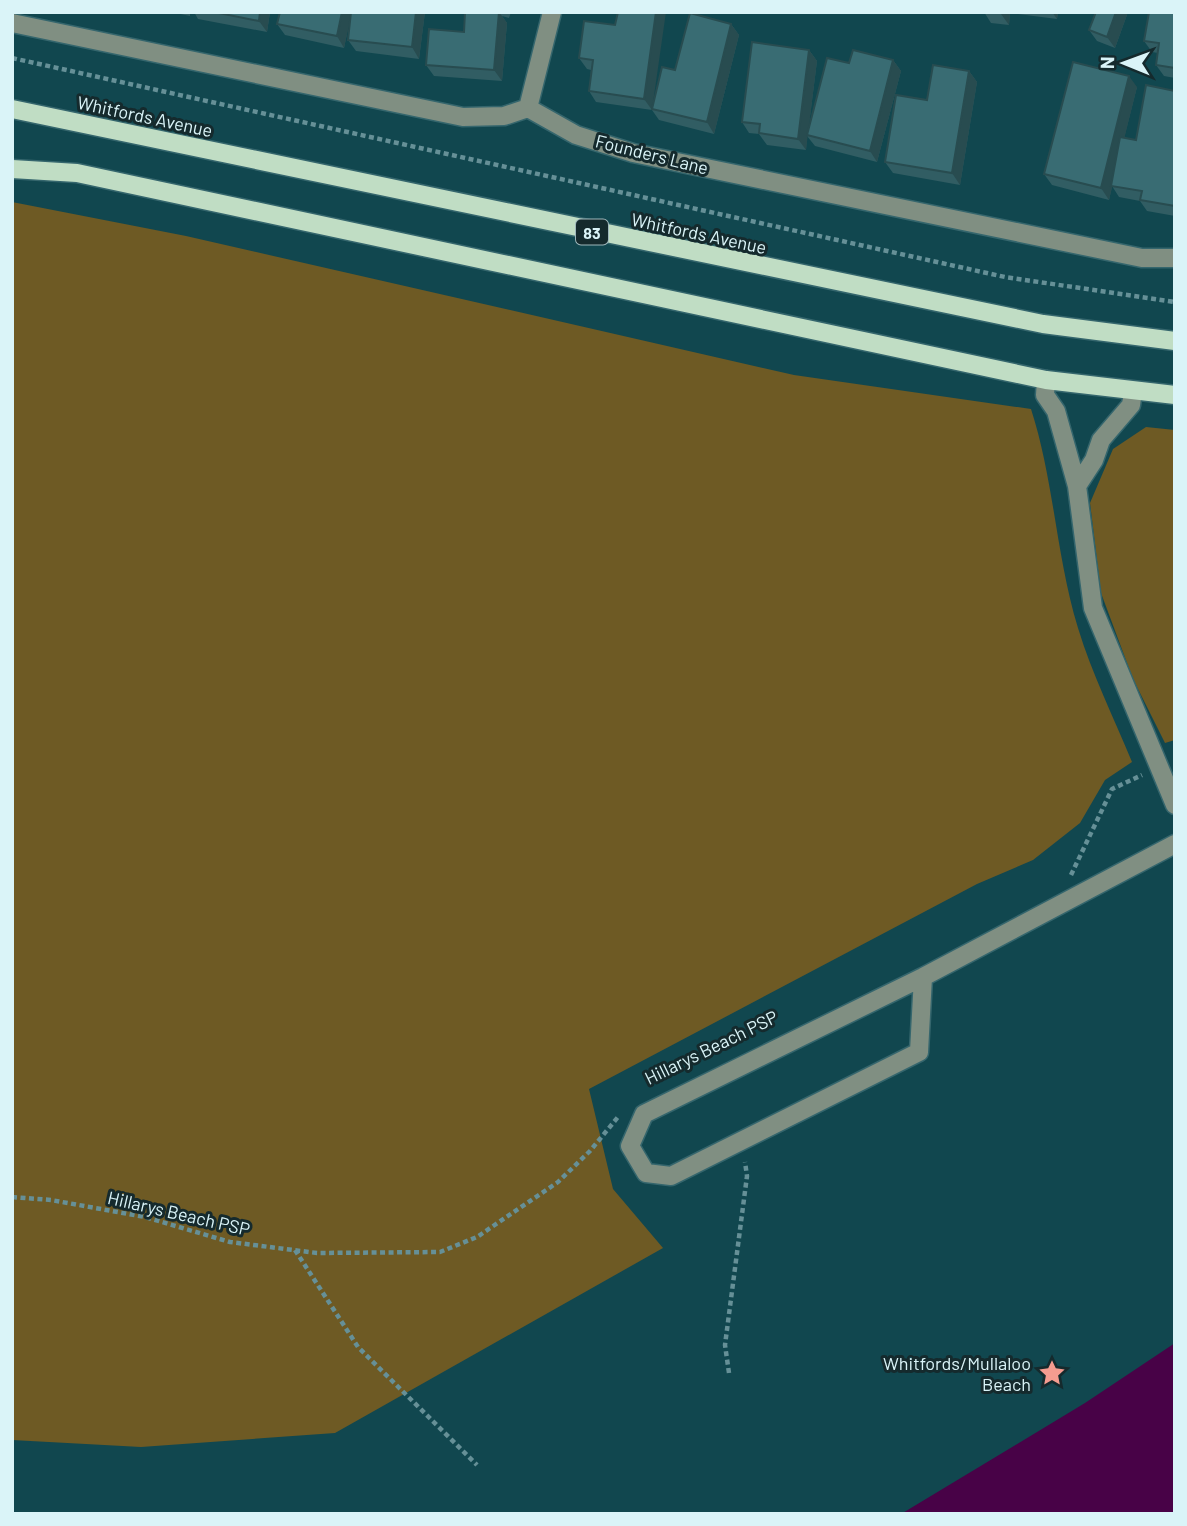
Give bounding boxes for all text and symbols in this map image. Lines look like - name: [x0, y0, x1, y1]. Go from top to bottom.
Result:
- north arrow: [1089, 28, 1159, 98]
- text: N: [1095, 56, 1118, 69]
- street label: Whitfords Avenue: [75, 91, 215, 141]
- street label: Founders Lane: [593, 129, 711, 179]
- street label: Whitfords Avenue: [629, 208, 769, 258]
- road number: 83: [576, 220, 608, 244]
- street label: Hillarys Beach PSP: [641, 1005, 781, 1089]
- street label: Hillarys Beach PSP: [106, 1186, 252, 1240]
- place label: Whitfords/Mullaloo Beach: [883, 1352, 1031, 1395]
- place icon: Whitfords/Mullaloo Beach: [1037, 1358, 1067, 1388]

